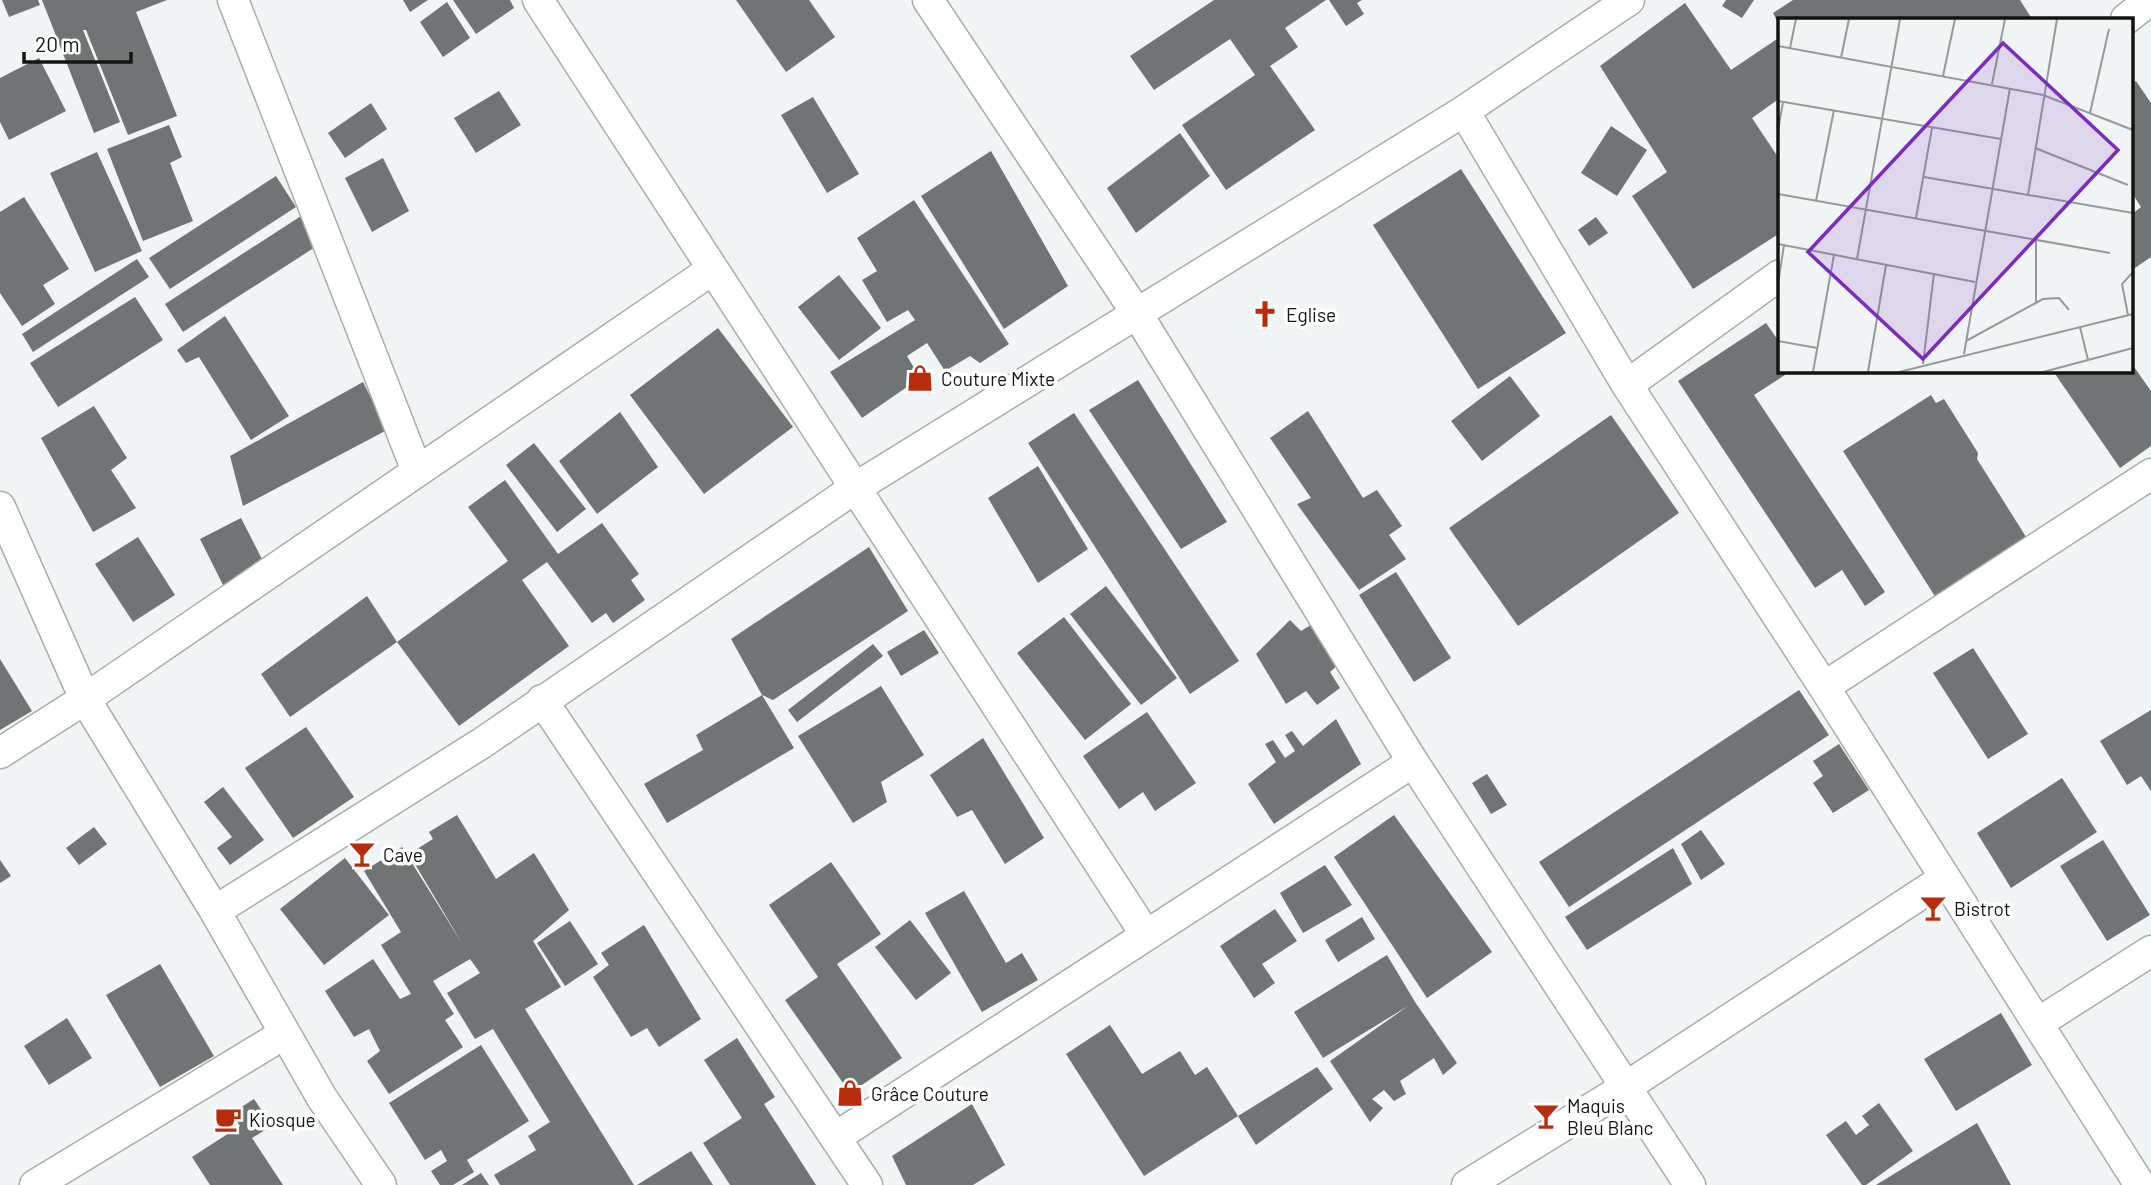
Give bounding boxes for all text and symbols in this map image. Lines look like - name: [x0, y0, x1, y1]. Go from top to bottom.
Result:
- inset map: [1778, 18, 2134, 373]
- scale bar: [24, 21, 131, 65]
- text: 20 m: [35, 31, 80, 56]
- church icon: Eglise: [1250, 299, 1280, 329]
- place label: Eglise: [1286, 303, 1336, 326]
- shop icon: Couture Mixte: [905, 363, 935, 393]
- place label: Couture Mixte: [941, 367, 1055, 390]
- bar icon: Cave: [347, 839, 377, 869]
- place label: Cave: [383, 843, 423, 866]
- bar icon: Bistrot: [1918, 893, 1948, 923]
- place label: Bistrot: [1954, 897, 2011, 920]
- shop icon: Grâce Couture: [835, 1078, 865, 1108]
- place label: Grâce Couture: [871, 1082, 989, 1105]
- place label: Maquis Bleu Blanc: [1567, 1094, 1653, 1139]
- bar icon: Maquis Bleu Blanc: [1531, 1101, 1561, 1131]
- cafe icon: Kiosque: [213, 1104, 243, 1134]
- place label: Kiosque: [249, 1108, 316, 1131]

